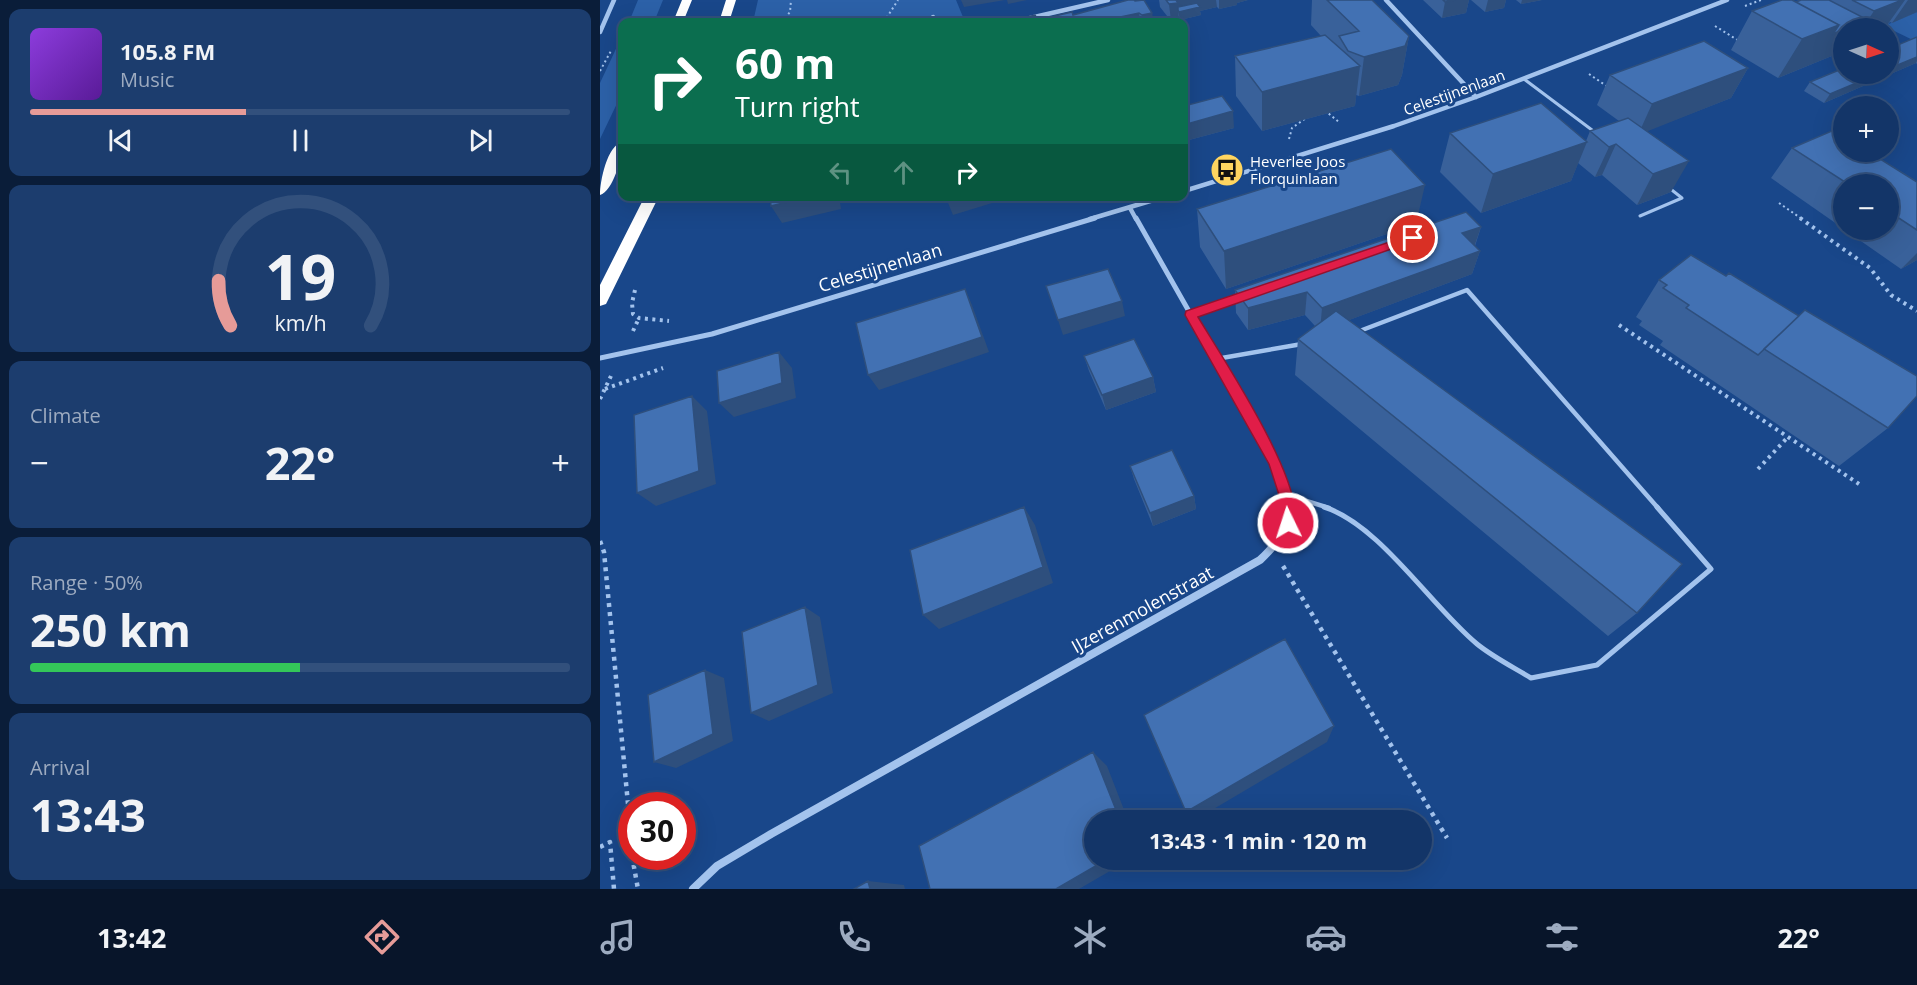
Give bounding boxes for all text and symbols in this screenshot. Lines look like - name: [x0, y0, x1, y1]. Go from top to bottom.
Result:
- north arrow: [1833, 18, 1899, 84]
- map controls: [1833, 18, 1899, 240]
- text: 60 m: [735, 34, 835, 91]
- text: 105.8 FM: [120, 36, 215, 66]
- icon: right: [636, 42, 714, 120]
- street label: Celestijnenlaan: [1400, 64, 1508, 120]
- text: Music: [120, 66, 174, 93]
- text: Turn right: [735, 88, 860, 125]
- button: +: [1833, 96, 1899, 162]
- icon: previous: [104, 124, 137, 157]
- icon: pause: [284, 124, 317, 157]
- icon: next: [464, 124, 497, 157]
- place label: Heverlee Joos Florquinlaan: [1250, 151, 1345, 188]
- bus stop icon: Heverlee Joos Florquinlaan: [1209, 152, 1245, 188]
- icon: left: [824, 156, 857, 189]
- icon: ahead: [887, 156, 920, 189]
- icon: right: [950, 156, 983, 189]
- button: −: [1833, 174, 1899, 240]
- pin: [1387, 212, 1438, 263]
- icon: arrive: [1396, 221, 1429, 254]
- text: 19: [264, 233, 336, 318]
- street label: Celestijnenlaan: [815, 237, 945, 297]
- text: km/h: [274, 308, 326, 337]
- text: Climate: [30, 402, 101, 429]
- text: 22°: [265, 432, 335, 493]
- text: −: [30, 440, 49, 485]
- text: +: [551, 440, 570, 485]
- position arrow: [1256, 491, 1320, 555]
- street label: IJzerenmolenstraat: [1067, 560, 1217, 658]
- text: Range · 50%: [30, 569, 143, 596]
- text: 250 km: [30, 599, 191, 660]
- text: Arrival: [30, 754, 90, 781]
- text: 13:43: [30, 784, 146, 845]
- speed limit sign: 30: [618, 792, 696, 870]
- text: 13:43 · 1 min · 120 m: [1149, 825, 1367, 855]
- icon: directions: [361, 916, 403, 958]
- icon: music: [597, 916, 639, 958]
- icon: phone: [833, 916, 875, 958]
- icon: climate: [1069, 916, 1111, 958]
- icon: car: [1305, 916, 1347, 958]
- icon: filters: [1541, 916, 1583, 958]
- text: 13:42: [97, 919, 167, 956]
- text: 22°: [1777, 919, 1820, 956]

